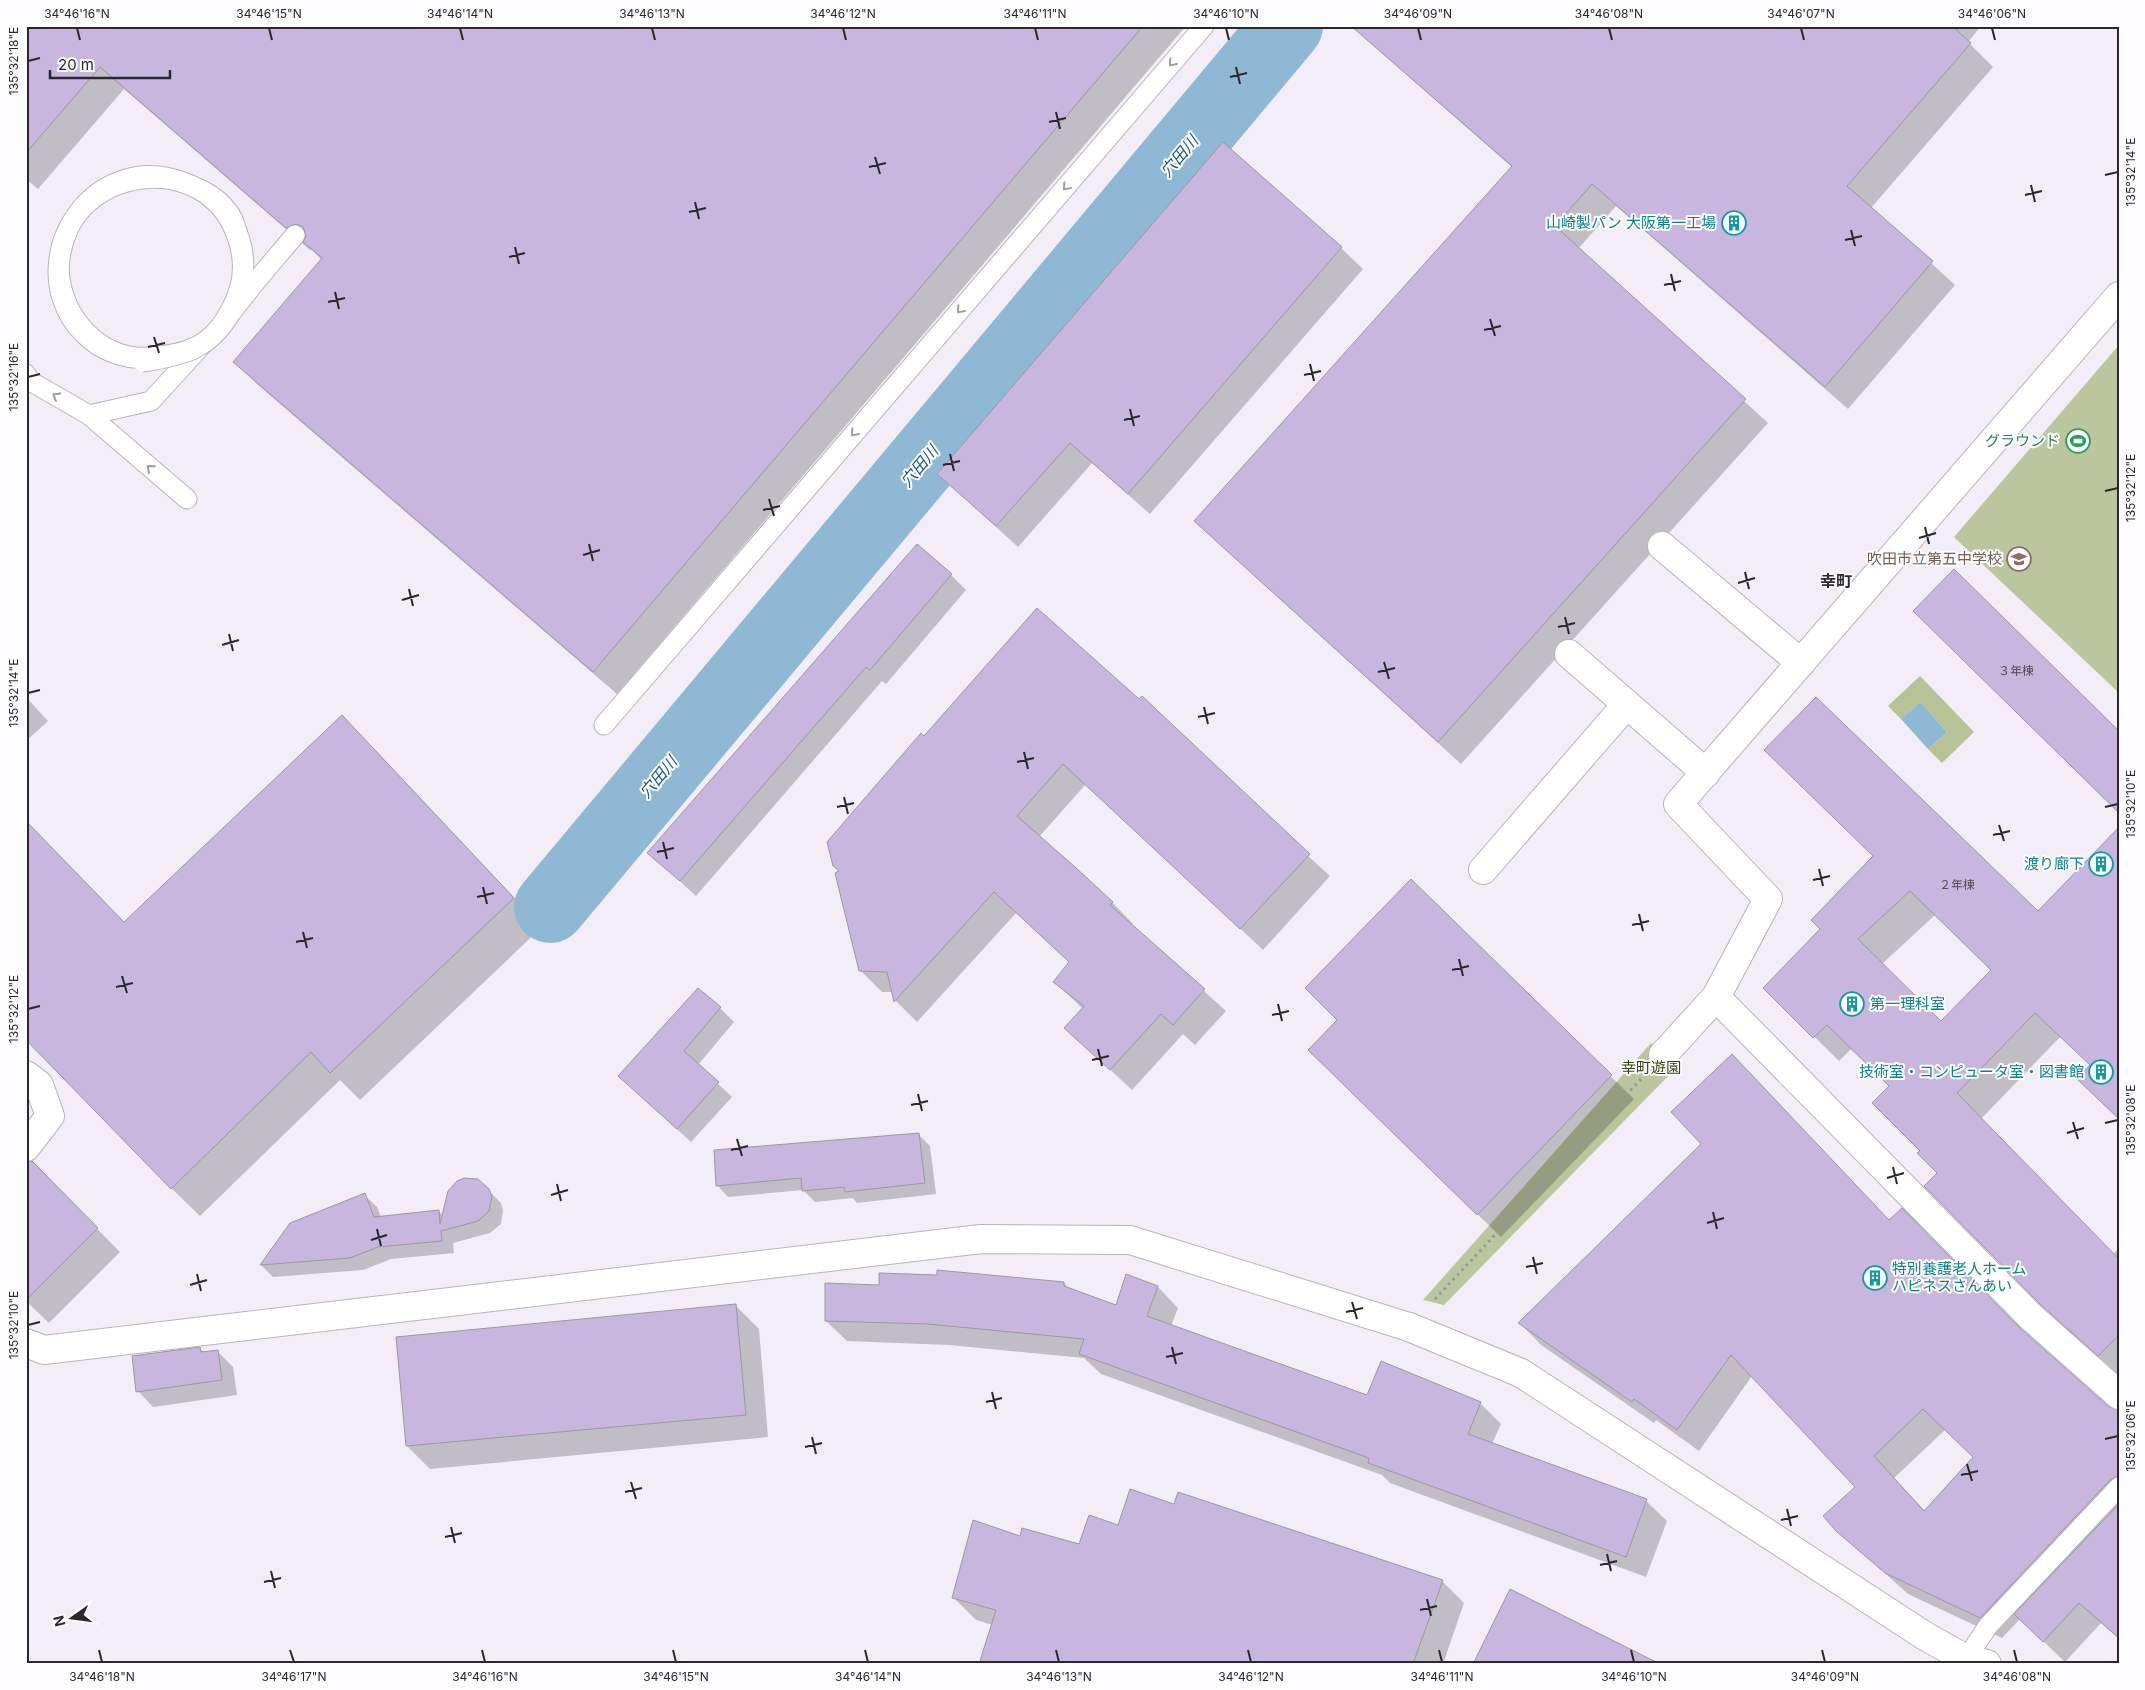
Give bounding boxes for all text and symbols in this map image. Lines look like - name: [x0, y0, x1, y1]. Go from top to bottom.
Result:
- text: 34°46'16"N: [44, 6, 110, 21]
- text: 34°46'15"N: [236, 6, 302, 21]
- text: 34°46'14"N: [427, 6, 493, 21]
- text: 34°46'13"N: [619, 6, 685, 21]
- text: 34°46'12"N: [810, 6, 876, 21]
- text: 34°46'11"N: [1003, 6, 1067, 21]
- text: 34°46'10"N: [1193, 6, 1259, 21]
- text: 34°46'09"N: [1384, 6, 1452, 21]
- text: 34°46'08"N: [1575, 6, 1643, 21]
- text: 34°46'07"N: [1767, 6, 1835, 21]
- text: 34°46'06"N: [1958, 6, 2026, 21]
- text: 135°32'18"E: [6, 27, 21, 95]
- scale bar: [50, 48, 170, 80]
- text: 20 m: [58, 55, 94, 74]
- one-way arrow: [1168, 58, 1177, 67]
- water label: 穴田川: [1156, 130, 1203, 181]
- text: 135°32'14"E: [2123, 138, 2138, 206]
- one-way arrow: [1063, 181, 1072, 190]
- building icon: 山崎製パン 大阪第一工場: [1721, 210, 1747, 236]
- place label: 山崎製パン 大阪第一工場: [1546, 213, 1716, 232]
- one-way arrow: [957, 304, 966, 313]
- text: 135°32'16"E: [6, 343, 21, 411]
- one-way arrow: [52, 393, 61, 403]
- one-way arrow: [851, 427, 860, 436]
- sports icon: グラウンド: [2065, 428, 2091, 454]
- place label: グラウンド: [1985, 431, 2060, 450]
- water label: 穴田川: [896, 440, 943, 491]
- text: 135°32'12"E: [2123, 454, 2138, 522]
- one-way arrow: [146, 464, 155, 473]
- school or university icon: 吹田市立第五中学校: [2006, 546, 2032, 572]
- place label: 吹田市立第五中学校: [1867, 549, 2002, 568]
- district label: 幸町: [1820, 571, 1852, 591]
- text: 135°32'14"E: [6, 659, 21, 727]
- house number: ３年棟: [1998, 663, 2034, 678]
- water label: 穴田川: [635, 751, 682, 802]
- text: 135°32'10"E: [2123, 770, 2138, 838]
- building icon: 渡り廊下: [2088, 851, 2114, 877]
- place label: 渡り廊下: [2024, 854, 2084, 873]
- house number: ２年棟: [1939, 877, 1975, 892]
- text: 135°32'12"E: [6, 975, 21, 1043]
- building icon: 第一理科室: [1839, 991, 1865, 1017]
- place label: 第一理科室: [1870, 994, 1945, 1013]
- park label: 幸町遊園: [1621, 1058, 1681, 1077]
- building icon: 技術室・コンピュータ室・図書館: [2088, 1059, 2114, 1085]
- place label: 技術室・コンピュータ室・図書館: [1859, 1062, 2084, 1081]
- text: 135°32'08"E: [2123, 1084, 2138, 1156]
- place label: 特別養護老人ホーム ハピネスさんあい: [1892, 1259, 2027, 1295]
- building icon: 特別養護老人ホーム ハピネスさんあい: [1862, 1265, 1888, 1291]
- text: 135°32'10"E: [6, 1291, 21, 1359]
- text: 135°32'06"E: [2123, 1400, 2138, 1472]
- north arrow: [48, 1592, 98, 1642]
- text: N: [49, 1614, 68, 1628]
- text: 34°46'18"N: [69, 1669, 135, 1684]
- text: 34°46'17"N: [262, 1669, 326, 1684]
- text: 34°46'16"N: [452, 1669, 518, 1684]
- text: 34°46'15"N: [643, 1669, 709, 1684]
- text: 34°46'14"N: [835, 1669, 901, 1684]
- text: 34°46'13"N: [1026, 1669, 1092, 1684]
- text: 34°46'12"N: [1218, 1669, 1284, 1684]
- text: 34°46'11"N: [1410, 1669, 1474, 1684]
- text: 34°46'10"N: [1601, 1669, 1667, 1684]
- text: 34°46'09"N: [1791, 1669, 1859, 1684]
- text: 34°46'08"N: [1983, 1669, 2051, 1684]

